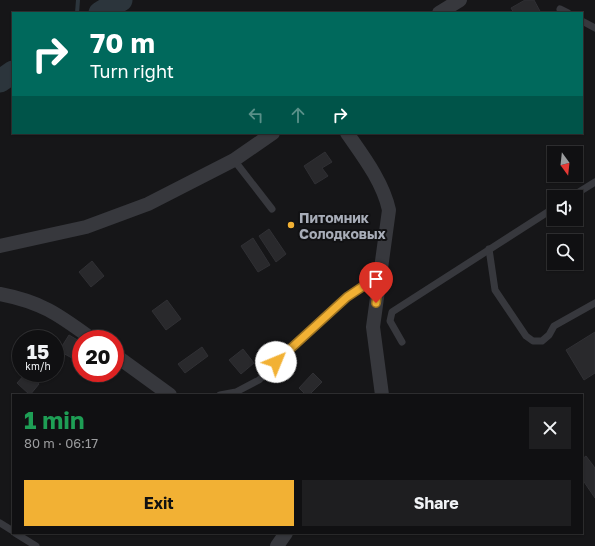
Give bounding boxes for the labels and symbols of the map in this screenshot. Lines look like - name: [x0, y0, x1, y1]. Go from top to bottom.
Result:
- north arrow: [547, 146, 583, 182]
- place label: Питомник Солодковых: [299, 209, 386, 242]
- marker: Питомник Солодковых: [286, 220, 296, 230]
- pin: [359, 262, 393, 303]
- speed limit sign: 20: [72, 330, 124, 382]
- position arrow: [255, 341, 297, 383]

